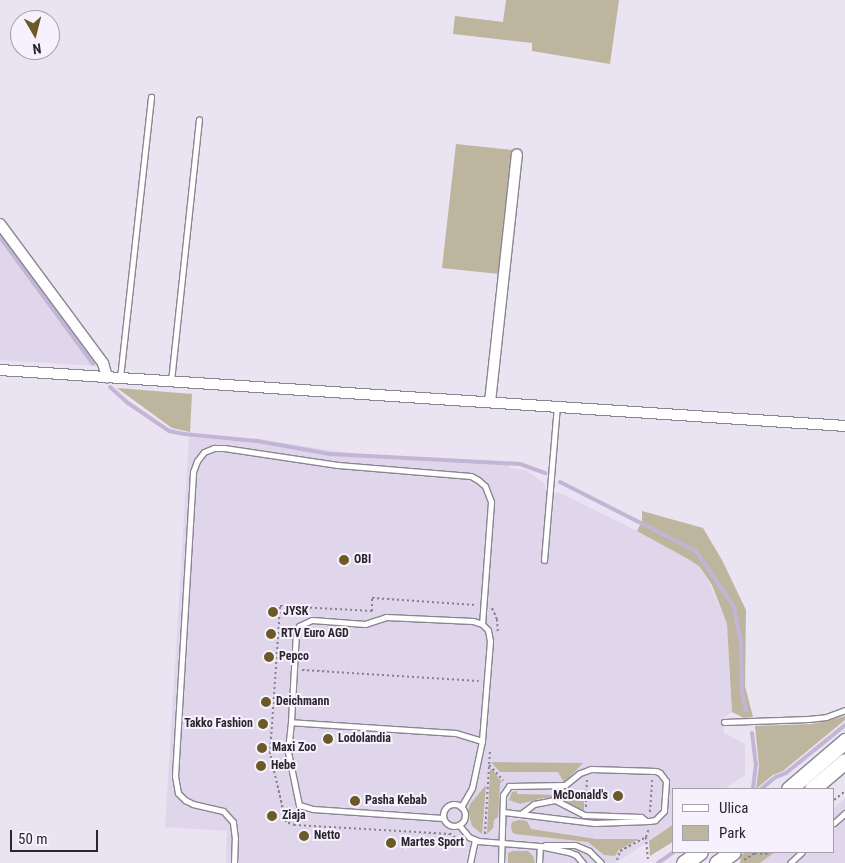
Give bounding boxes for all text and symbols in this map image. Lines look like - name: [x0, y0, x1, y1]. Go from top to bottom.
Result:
- north arrow: [10, 10, 60, 60]
- text: N: [32, 40, 42, 57]
- place label: OBI: [354, 553, 371, 567]
- marker: OBI: [338, 554, 350, 566]
- place label: JYSK: [283, 605, 308, 619]
- marker: JYSK: [267, 606, 279, 618]
- place label: RTV Euro AGD: [281, 627, 349, 641]
- marker: RTV Euro AGD: [265, 628, 277, 640]
- place label: Pepco: [279, 650, 309, 664]
- marker: Pepco: [263, 651, 275, 663]
- place label: Deichmann: [276, 695, 329, 709]
- marker: Deichmann: [260, 696, 272, 708]
- place label: Takko Fashion: [184, 717, 253, 731]
- marker: Takko Fashion: [257, 718, 269, 730]
- place label: Lodolandia: [338, 732, 391, 746]
- marker: Lodolandia: [322, 733, 334, 745]
- place label: Maxi Zoo: [272, 741, 316, 755]
- marker: Maxi Zoo: [256, 742, 268, 754]
- place label: Hebe: [271, 759, 296, 773]
- marker: Hebe: [255, 760, 267, 772]
- legend: [672, 788, 835, 853]
- place label: McDonald's: [553, 789, 608, 803]
- marker: McDonald's: [612, 790, 624, 802]
- place label: Pasha Kebab: [365, 794, 427, 808]
- marker: Pasha Kebab: [349, 795, 361, 807]
- text: Ulica: [719, 799, 748, 817]
- place label: Ziaja: [282, 809, 306, 823]
- marker: Ziaja: [266, 810, 278, 822]
- scale bar: [12, 820, 100, 852]
- text: Park: [719, 824, 746, 842]
- place label: Netto: [314, 829, 340, 843]
- text: 50 m: [18, 830, 48, 848]
- marker: Netto: [298, 830, 310, 842]
- place label: Martes Sport: [401, 836, 464, 850]
- marker: Martes Sport: [385, 837, 397, 849]

